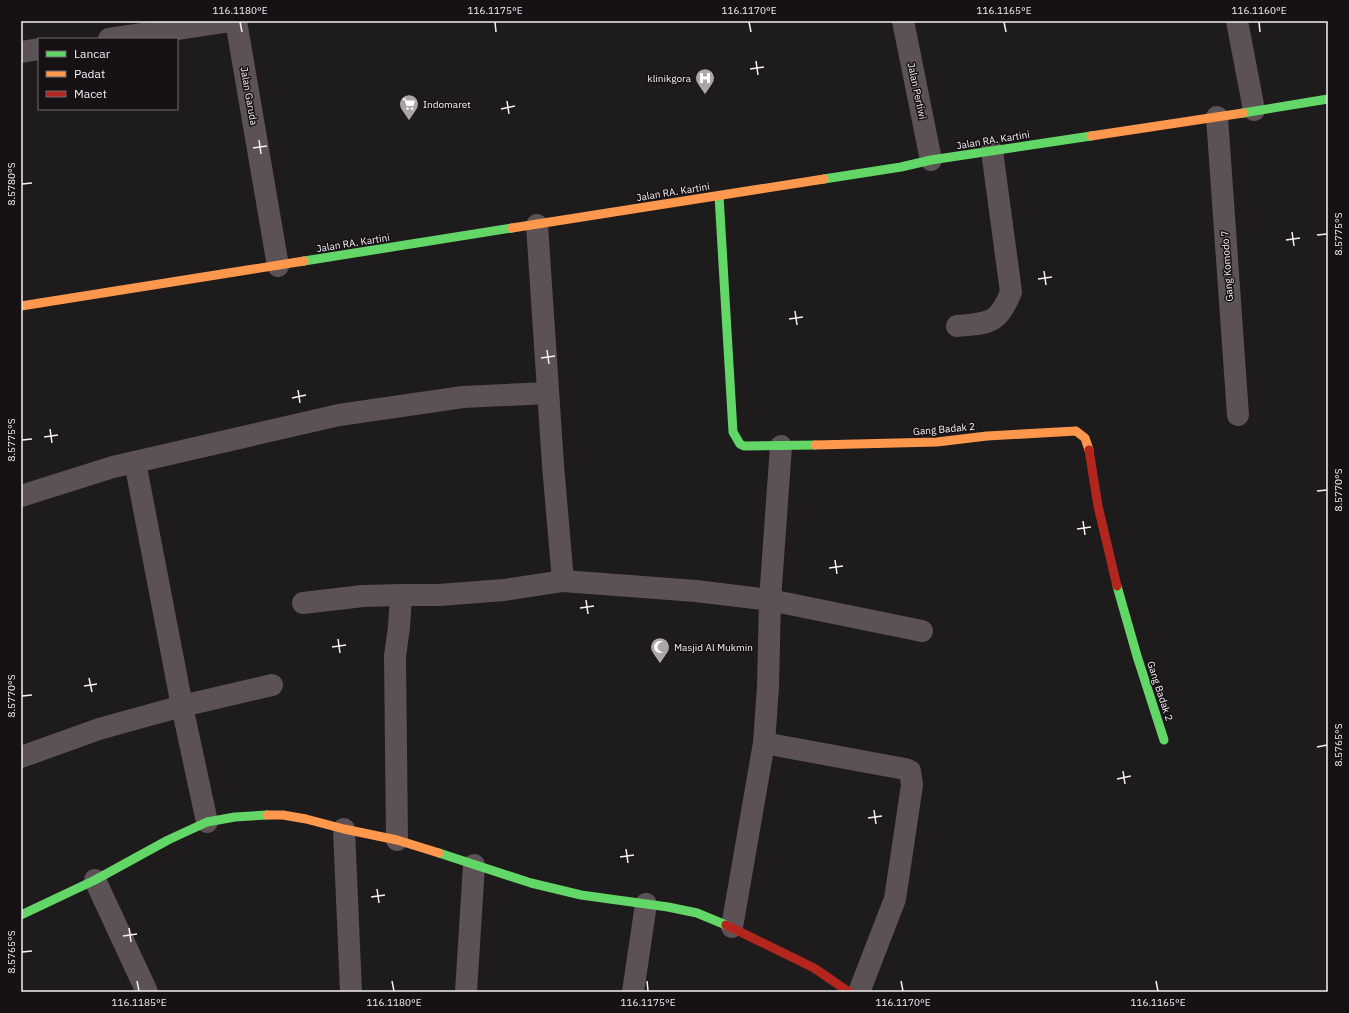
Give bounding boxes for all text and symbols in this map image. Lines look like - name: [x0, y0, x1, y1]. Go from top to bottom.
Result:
- text: 116.1180°E: [212, 4, 268, 17]
- text: 116.1175°E: [467, 4, 523, 17]
- text: 116.1170°E: [721, 4, 777, 17]
- text: 116.1165°E: [976, 4, 1032, 17]
- text: 116.1160°E: [1231, 4, 1287, 17]
- legend: [38, 38, 178, 110]
- text: Lancar: [74, 46, 111, 61]
- street label: Jalan Pertiwi: [905, 61, 929, 121]
- text: Padat: [74, 66, 105, 81]
- street label: Jalan Garuda: [237, 66, 261, 127]
- hospital icon: klinikgora: [694, 67, 716, 95]
- place label: klinikgora: [647, 72, 692, 85]
- text: Macet: [74, 86, 107, 101]
- supermarket icon: Indomaret: [398, 93, 420, 121]
- place label: Indomaret: [423, 98, 471, 111]
- street label: Jalan RA. Kartini: [955, 128, 1031, 152]
- text: 8.5780°S: [5, 162, 18, 206]
- street label: Jalan RA. Kartini: [635, 180, 711, 204]
- text: 8.5775°S: [1332, 212, 1345, 256]
- street label: Gang Komodo 7: [1218, 230, 1236, 302]
- street label: Jalan RA. Kartini: [315, 231, 391, 255]
- text: 8.5775°S: [5, 418, 18, 462]
- street label: Gang Badak 2: [912, 420, 976, 438]
- text: 8.5770°S: [1332, 468, 1345, 512]
- mosque icon: Masjid Al Mukmin: [649, 636, 671, 664]
- place label: Masjid Al Mukmin: [674, 641, 753, 654]
- street label: Gang Badak 2: [1144, 659, 1176, 723]
- text: 8.5770°S: [5, 674, 18, 718]
- text: 8.5765°S: [1332, 723, 1345, 767]
- text: 8.5765°S: [5, 930, 18, 974]
- text: 116.1185°E: [111, 996, 167, 1009]
- text: 116.1180°E: [366, 996, 422, 1009]
- text: 116.1175°E: [620, 996, 676, 1009]
- text: 116.1170°E: [875, 996, 931, 1009]
- text: 116.1165°E: [1130, 996, 1186, 1009]

